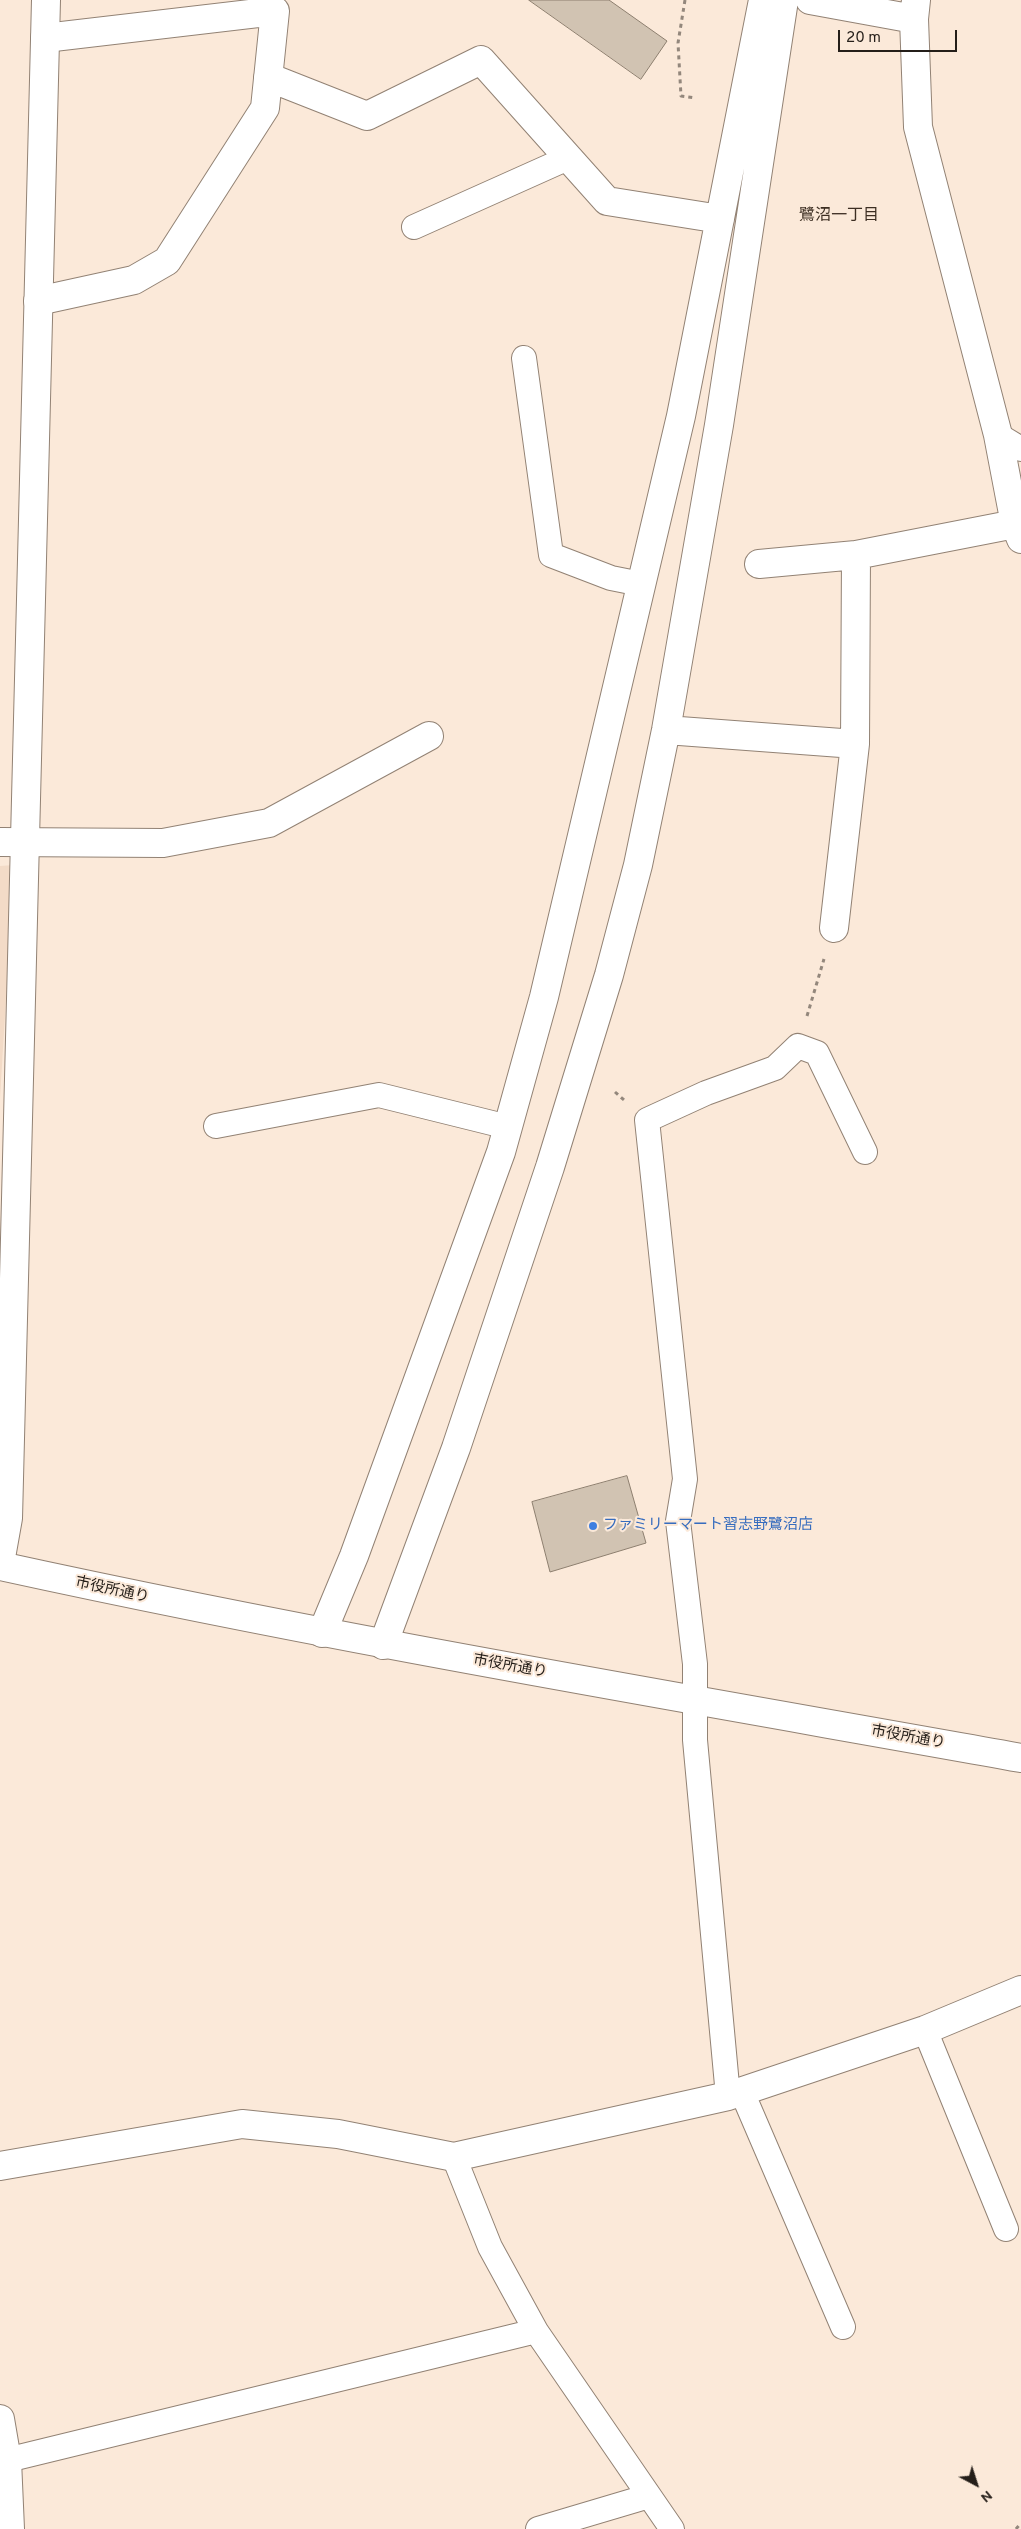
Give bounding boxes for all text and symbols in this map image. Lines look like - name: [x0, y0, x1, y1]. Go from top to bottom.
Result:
- scale bar: [841, 20, 960, 52]
- text: 20 m: [846, 29, 881, 48]
- district label: 鷺沼一丁目: [799, 207, 879, 227]
- place label: ファミリーマート習志野鷺沼店: [603, 1517, 813, 1535]
- marker: ファミリーマート習志野鷺沼店: [587, 1520, 599, 1532]
- street label: 市役所通り: [73, 1574, 151, 1608]
- street label: 市役所通り: [472, 1652, 548, 1682]
- street label: 市役所通り: [870, 1723, 946, 1753]
- north arrow: [951, 2459, 1001, 2509]
- text: N: [977, 2486, 995, 2506]

